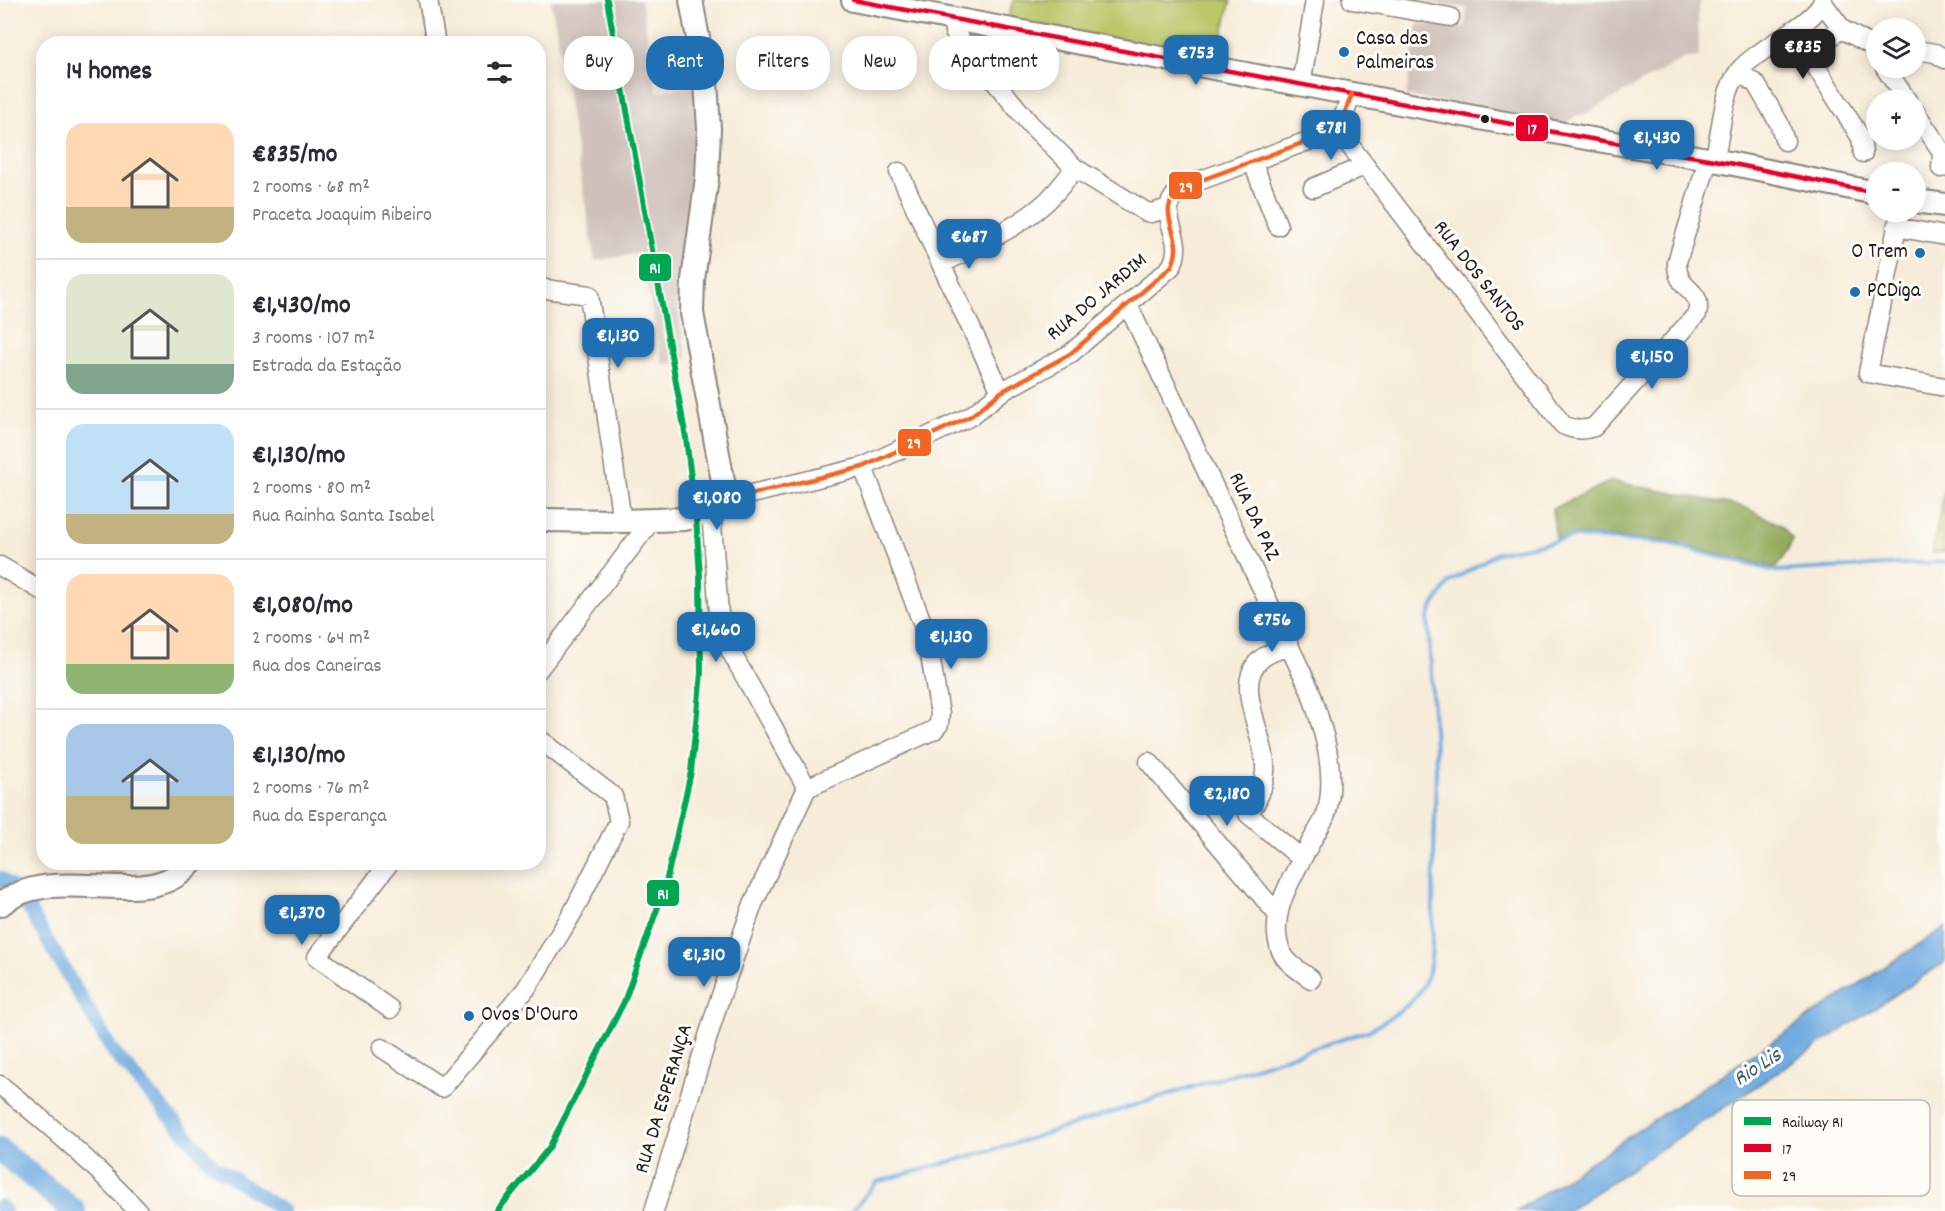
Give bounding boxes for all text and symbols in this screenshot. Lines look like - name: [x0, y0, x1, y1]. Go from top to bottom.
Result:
- map controls: [1866, 18, 1926, 222]
- button: layers: [1866, 18, 1926, 78]
- place label: Casa das Palmeiras: [1356, 25, 1434, 79]
- pin: €835: [1767, 29, 1839, 80]
- text: €835: [1784, 34, 1822, 62]
- pin: €753: [1160, 35, 1232, 86]
- chip: Buy: [564, 36, 634, 90]
- chip: Rent: [646, 36, 724, 90]
- chip: Filters: [736, 36, 830, 90]
- chip: New: [842, 36, 917, 90]
- chip: Apartment: [929, 36, 1059, 90]
- text: €753: [1178, 40, 1214, 68]
- marker: Casa das Palmeiras: [1337, 45, 1351, 59]
- text: 14 homes: [66, 54, 152, 91]
- icon: filters: [483, 56, 516, 89]
- button: +: [1866, 90, 1926, 150]
- pin: €781: [1295, 110, 1367, 161]
- unlabelled marker: [1479, 113, 1491, 125]
- line badge: 17: [1515, 114, 1549, 142]
- text: €781: [1315, 115, 1347, 143]
- text: 17: [1527, 119, 1537, 142]
- pin: €1,430: [1608, 120, 1706, 171]
- text: €1,430: [1633, 125, 1681, 153]
- text: €835/mo: [252, 137, 337, 174]
- icon: home: [114, 147, 186, 219]
- button: −: [1866, 162, 1926, 222]
- line badge: 29: [1168, 171, 1203, 200]
- text: 2 rooms · 68 m²: [252, 174, 370, 202]
- text: 29: [1179, 177, 1193, 200]
- text: Praceta Joaquim Ribeiro: [252, 202, 432, 230]
- street label: RUA DOS SANTOS: [1425, 215, 1531, 339]
- pin: €687: [933, 219, 1005, 270]
- text: €687: [951, 224, 987, 252]
- place label: O Trem: [1851, 238, 1908, 268]
- marker: O Trem: [1913, 246, 1927, 260]
- street label: RUA DO JARDIM: [1041, 247, 1155, 349]
- line badge: R1: [638, 253, 672, 282]
- text: R1: [649, 258, 661, 281]
- place label: PCDiga: [1867, 277, 1922, 307]
- marker: PCDiga: [1848, 285, 1862, 299]
- text: €1,430/mo: [252, 288, 351, 325]
- icon: home: [114, 298, 186, 370]
- pin: €1,130: [569, 318, 667, 369]
- text: €1,130: [596, 323, 640, 351]
- text: 3 rooms · 107 m²: [252, 325, 375, 353]
- pin: €1,150: [1603, 339, 1701, 390]
- text: €1,150: [1630, 344, 1674, 372]
- text: Estrada da Estação: [252, 353, 402, 381]
- line badge: 29: [897, 428, 932, 457]
- text: 29: [907, 433, 921, 456]
- text: €1,130/mo: [252, 438, 345, 475]
- icon: home: [114, 448, 186, 520]
- street label: RUA DA PAZ: [1220, 468, 1287, 567]
- text: 2 rooms · 80 m²: [252, 475, 371, 503]
- pin: €1,080: [668, 480, 766, 531]
- text: €1,080: [692, 485, 742, 513]
- text: Rua Rainha Santa Isabel: [252, 503, 434, 531]
- text: €1,080/mo: [252, 588, 353, 625]
- icon: home: [114, 598, 186, 670]
- pin: €756: [1236, 602, 1308, 653]
- text: €756: [1253, 607, 1291, 635]
- pin: €1,660: [667, 612, 765, 663]
- text: €1,660: [691, 617, 741, 645]
- pin: €1,130: [902, 619, 1000, 670]
- text: €1,130: [929, 624, 973, 652]
- text: 2 rooms · 64 m²: [252, 625, 370, 653]
- text: Rua dos Caneiras: [252, 653, 382, 681]
- text: €1,130/mo: [252, 738, 345, 775]
- icon: home: [114, 748, 186, 820]
- text: 2 rooms · 76 m²: [252, 775, 370, 803]
- pin: €2,180: [1178, 776, 1276, 827]
- text: €2,180: [1204, 781, 1251, 809]
- text: Rua da Esperança: [252, 803, 387, 831]
- line badge: R1: [646, 879, 680, 907]
- text: R1: [657, 884, 669, 907]
- pin: €1,370: [253, 895, 351, 946]
- text: €1,370: [279, 900, 325, 928]
- pin: €1,310: [655, 937, 753, 988]
- text: €1,310: [682, 942, 726, 970]
- place label: Ovos D'Ouro: [481, 1001, 578, 1031]
- marker: Ovos D'Ouro: [462, 1009, 476, 1023]
- street label: RUA DA ESPERANÇA: [628, 1021, 702, 1177]
- water label: Rio Lis: [1728, 1040, 1789, 1095]
- legend: [1732, 1100, 1930, 1196]
- text: Railway R1: [1782, 1112, 1843, 1135]
- text: 17: [1782, 1139, 1792, 1162]
- text: 29: [1782, 1166, 1796, 1189]

